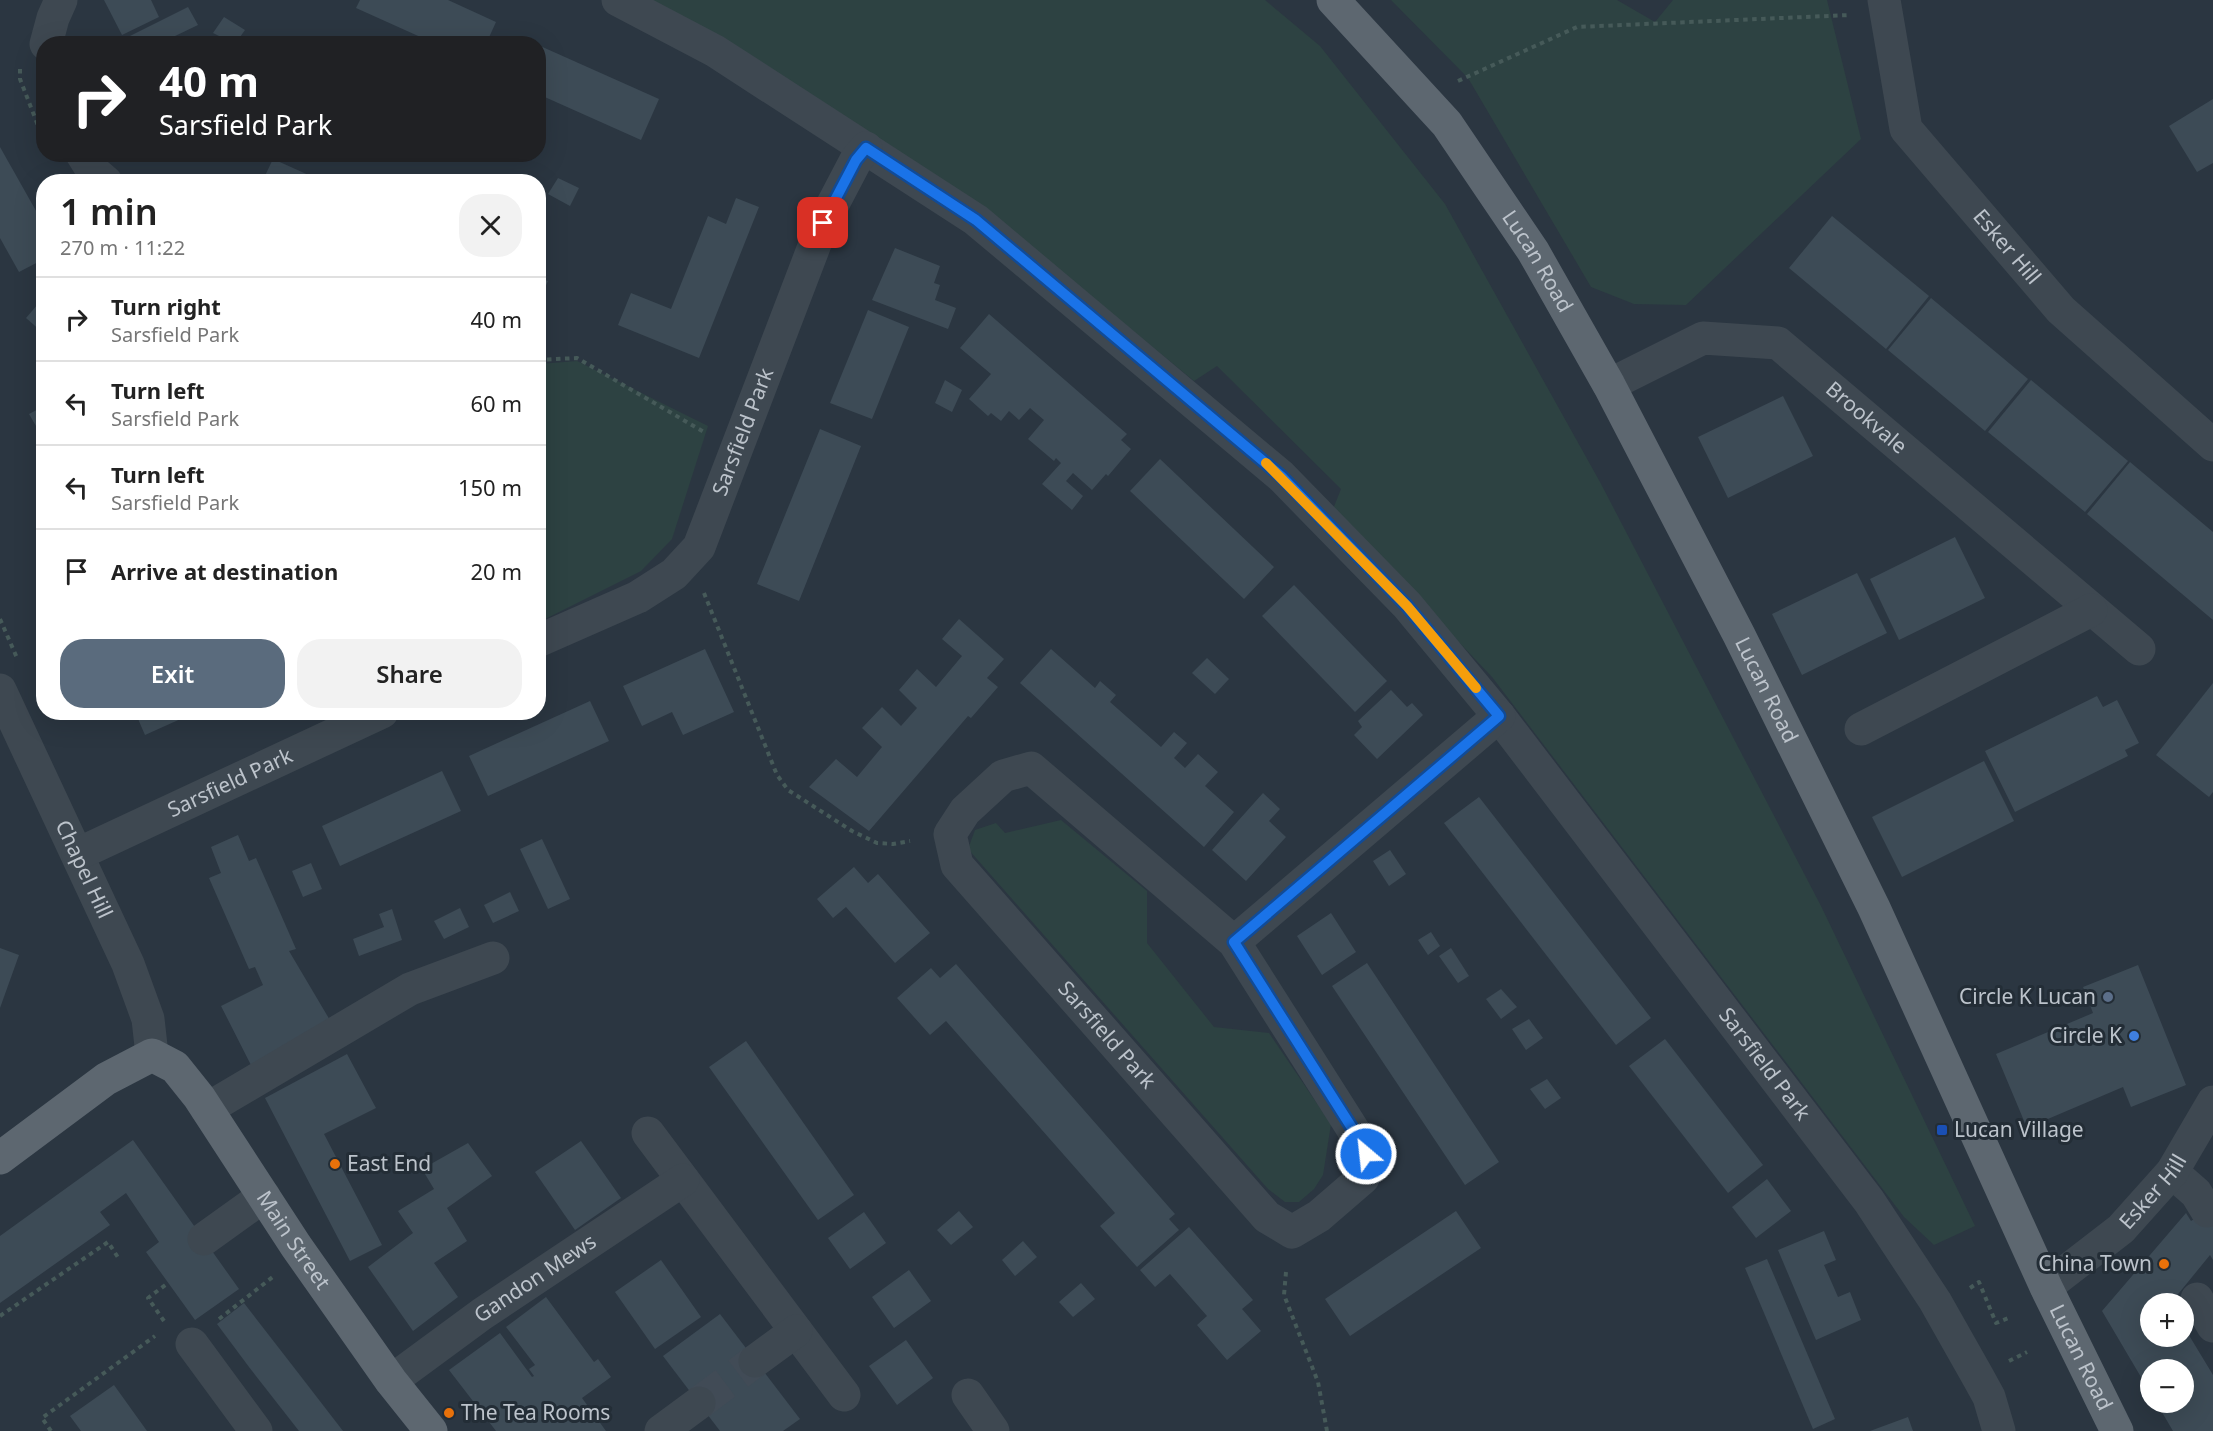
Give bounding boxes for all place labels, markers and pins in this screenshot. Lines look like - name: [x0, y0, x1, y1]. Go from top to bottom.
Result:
- pin: [797, 197, 848, 248]
- place label: Circle K Lucan: [1959, 982, 2096, 1010]
- marker: Circle K Lucan: [2101, 990, 2115, 1004]
- place label: Circle K: [2049, 1021, 2122, 1049]
- marker: Circle K: [2127, 1029, 2141, 1043]
- place label: Lucan Village: [1954, 1115, 2084, 1143]
- marker: Lucan Village: [1935, 1123, 1949, 1137]
- place label: East End: [347, 1149, 431, 1177]
- marker: East End: [328, 1157, 342, 1171]
- place label: China Town: [2038, 1249, 2152, 1277]
- marker: China Town: [2157, 1257, 2171, 1271]
- place label: The Tea Rooms: [461, 1398, 610, 1426]
- marker: The Tea Rooms: [442, 1406, 456, 1420]

